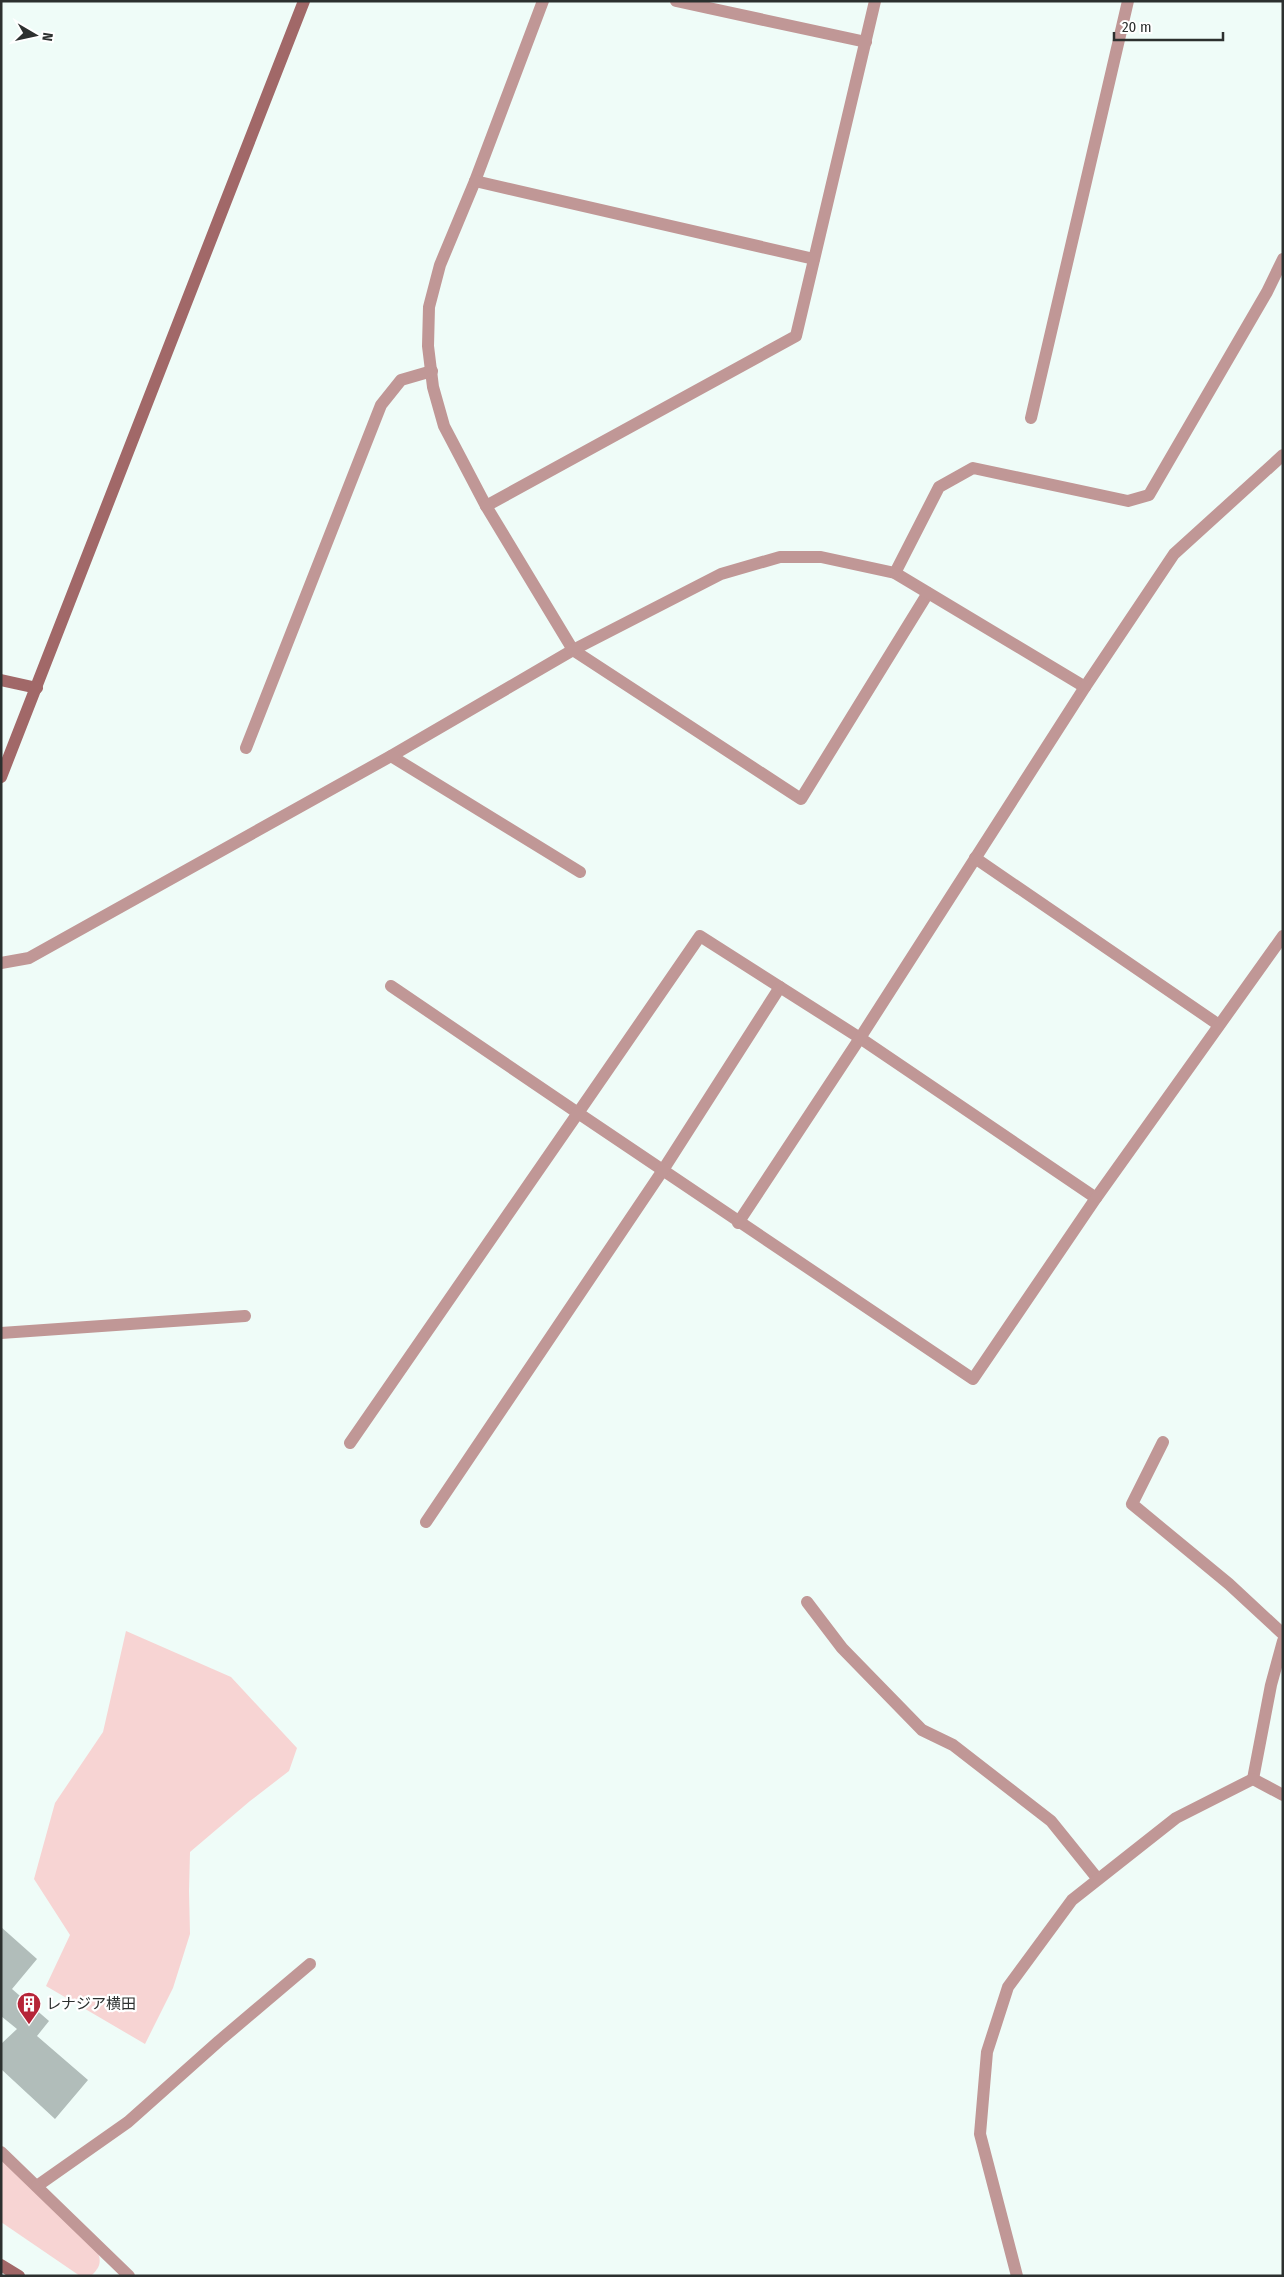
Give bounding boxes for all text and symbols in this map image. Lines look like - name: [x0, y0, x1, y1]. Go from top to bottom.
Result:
- north arrow: [10, 10, 60, 60]
- scale bar: [1114, 10, 1223, 42]
- text: 20 m: [1122, 18, 1152, 36]
- text: N: [38, 31, 56, 42]
- building icon: レナジア横田: [16, 1991, 42, 2025]
- place label: レナジア横田: [46, 1995, 136, 2013]

